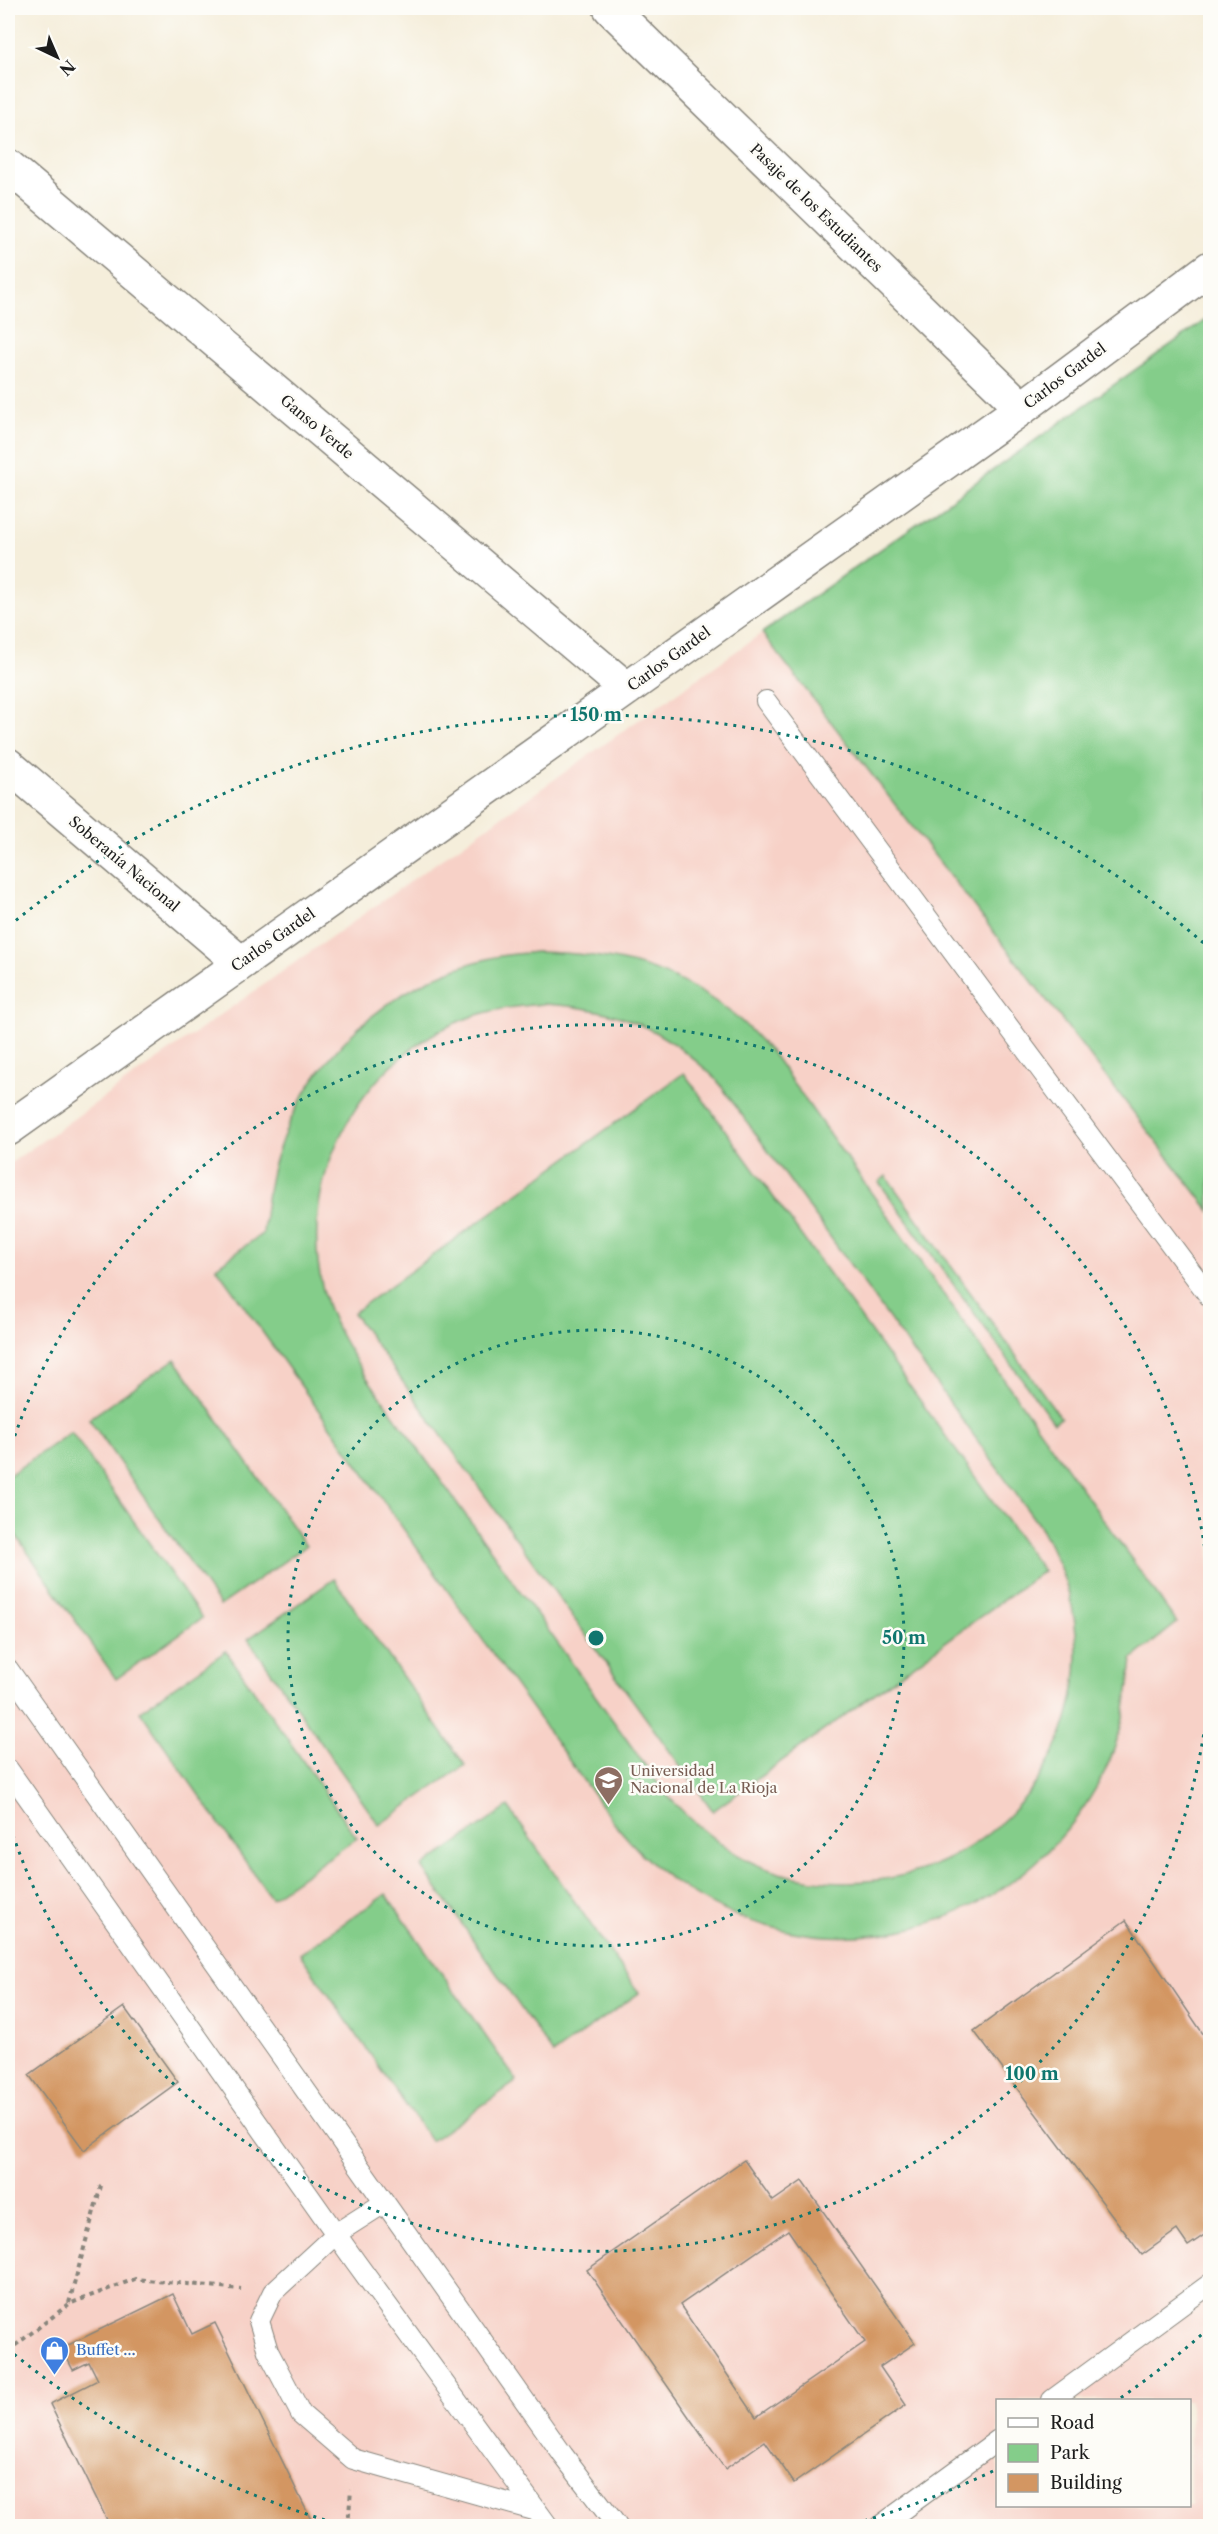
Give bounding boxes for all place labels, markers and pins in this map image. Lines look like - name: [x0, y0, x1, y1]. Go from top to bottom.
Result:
- centre of rings: [586, 1628, 606, 1648]
- place label: Universidad Nacional de La Rioja: [630, 1761, 777, 1797]
- school or university icon: Universidad Nacional de La Rioja: [593, 1764, 625, 1806]
- shop icon: Buffet ...: [39, 2334, 71, 2376]
- place label: Buffet ...: [76, 2340, 135, 2359]

